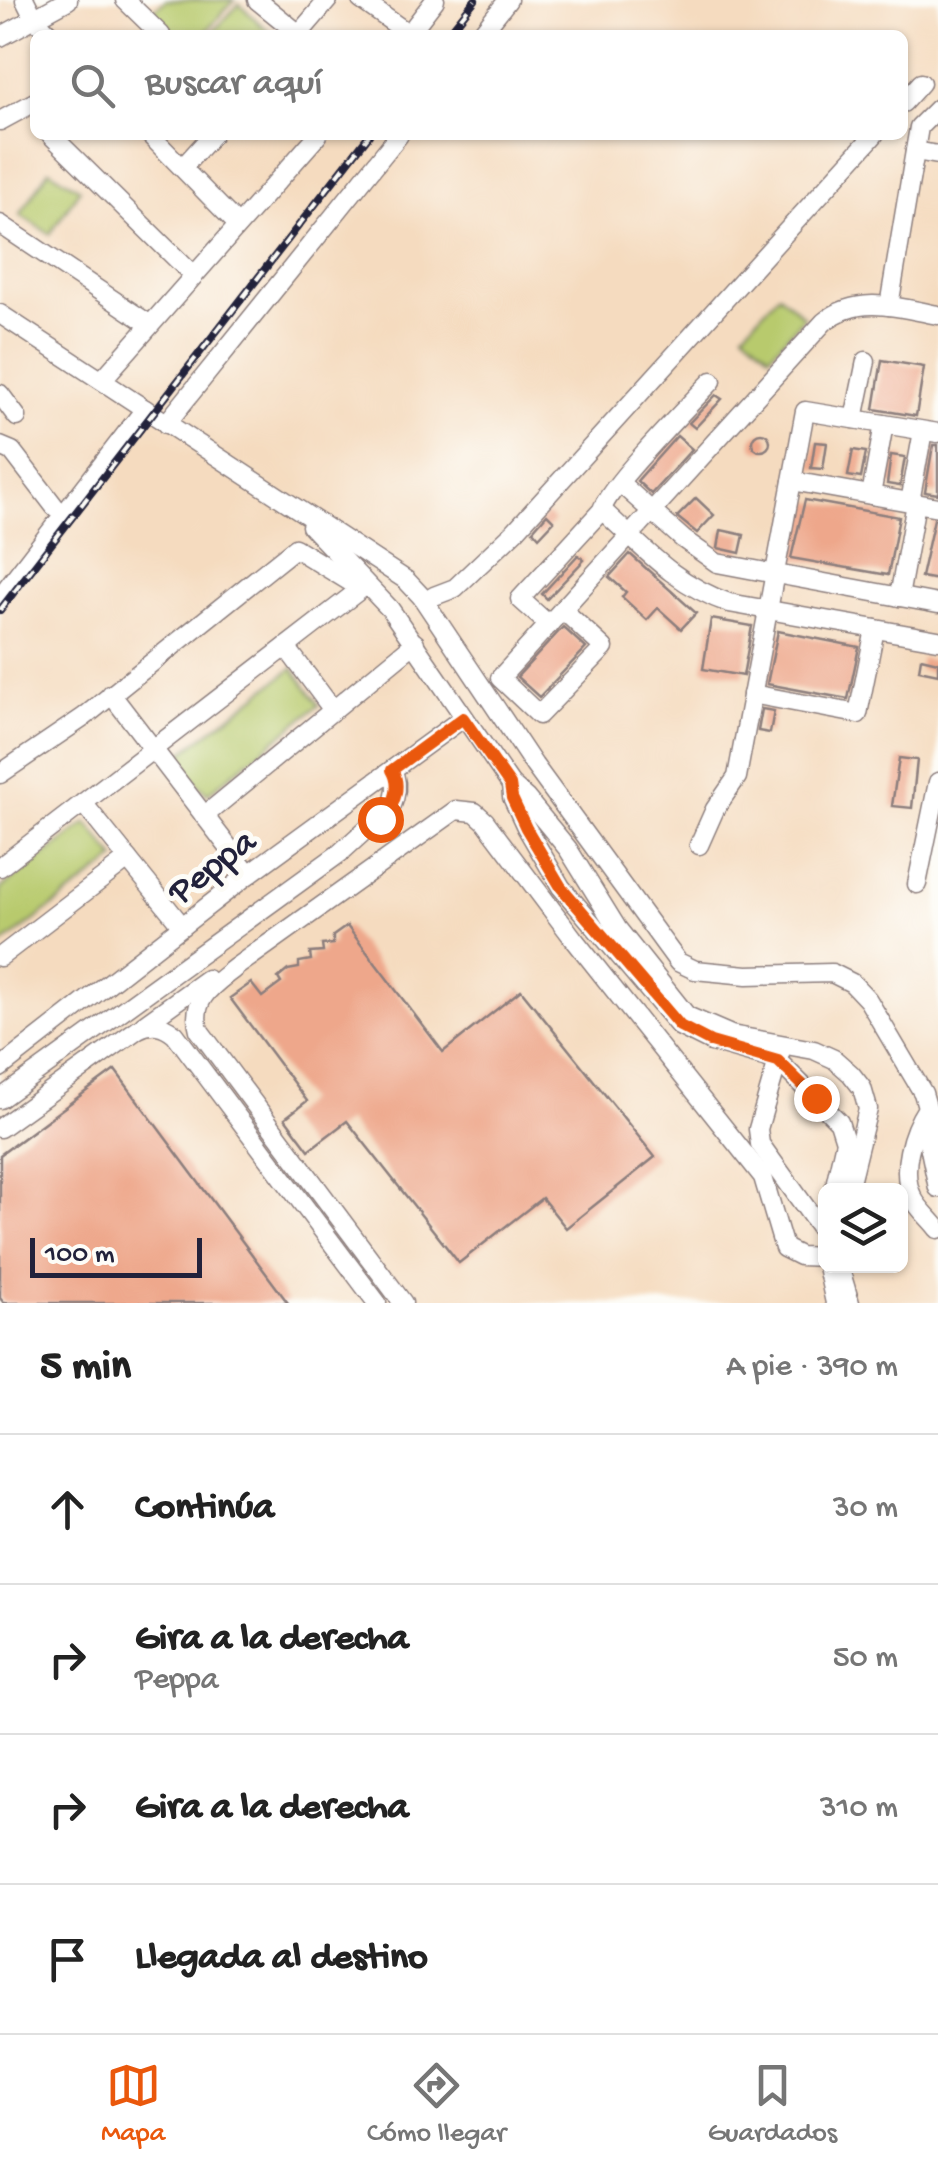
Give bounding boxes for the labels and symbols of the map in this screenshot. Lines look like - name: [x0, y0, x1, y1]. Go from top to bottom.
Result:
- route start: [358, 797, 404, 843]
- street label: Peppa: [160, 820, 268, 917]
- route end: [794, 1076, 840, 1122]
- scale bar: [30, 1233, 202, 1278]

